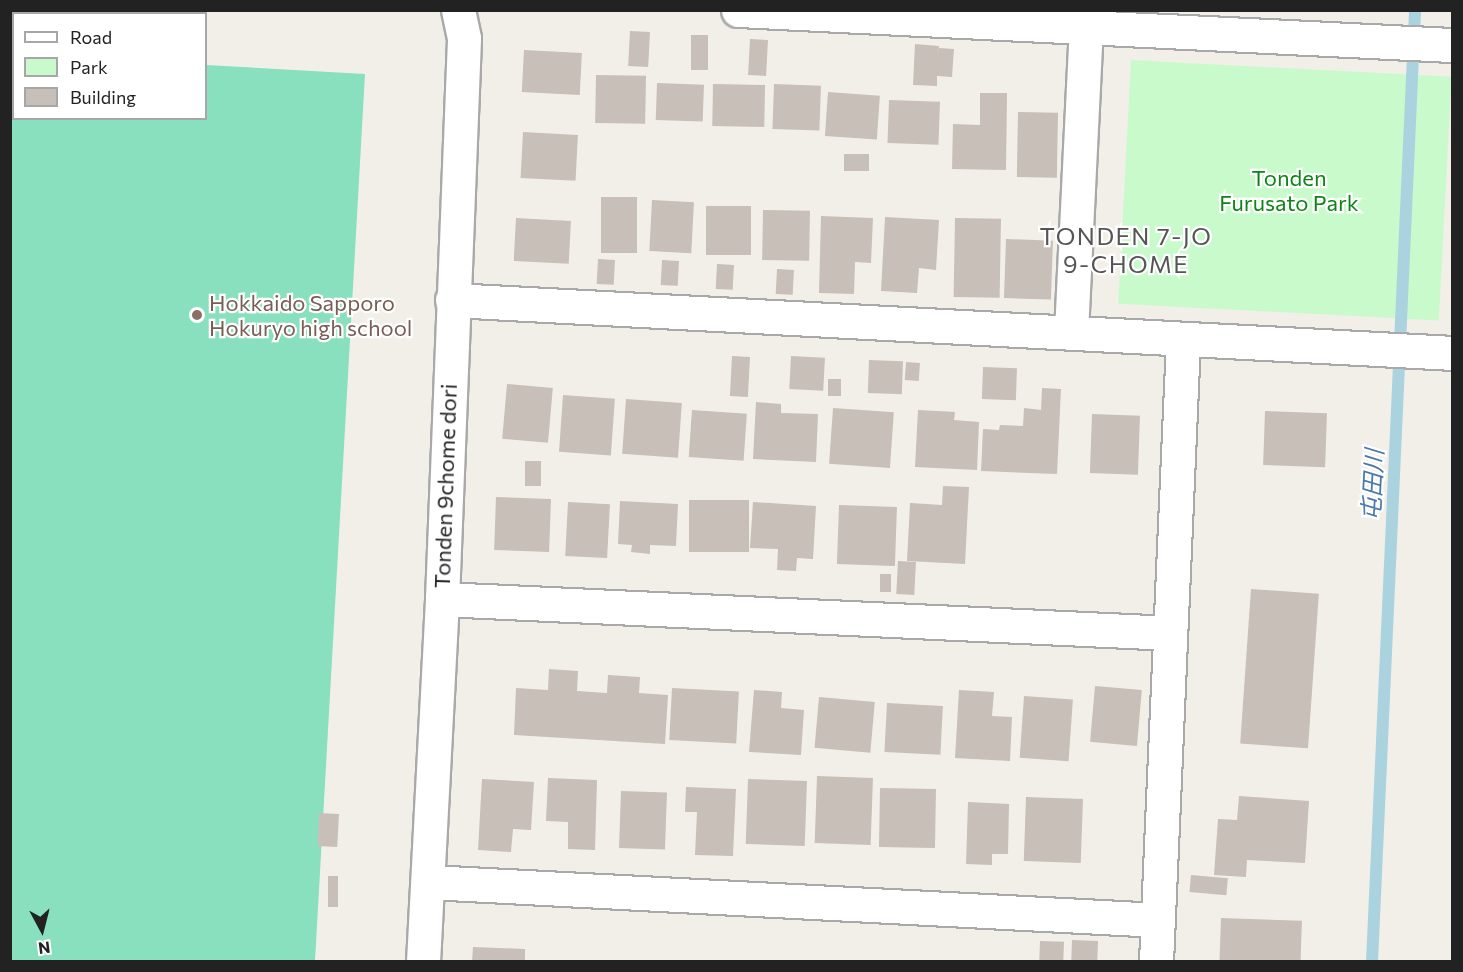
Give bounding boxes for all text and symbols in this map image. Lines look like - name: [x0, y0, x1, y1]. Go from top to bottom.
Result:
- legend: [12, 12, 207, 120]
- text: Road: [70, 26, 112, 48]
- text: Park: [70, 56, 108, 78]
- text: Building: [70, 86, 136, 108]
- park label: Tonden Furusato Park: [1219, 164, 1359, 216]
- district label: TONDEN 7-JO 9-CHOME: [1040, 222, 1212, 278]
- place label: Hokkaido Sapporo Hokuryo high school: [209, 289, 412, 340]
- marker: Hokkaido Sapporo Hokuryo high school: [190, 308, 204, 322]
- street label: Tonden 9chome dori: [428, 383, 462, 589]
- water label: 屯田川: [1356, 448, 1388, 522]
- north arrow: [12, 900, 72, 960]
- text: N: [37, 938, 51, 959]

